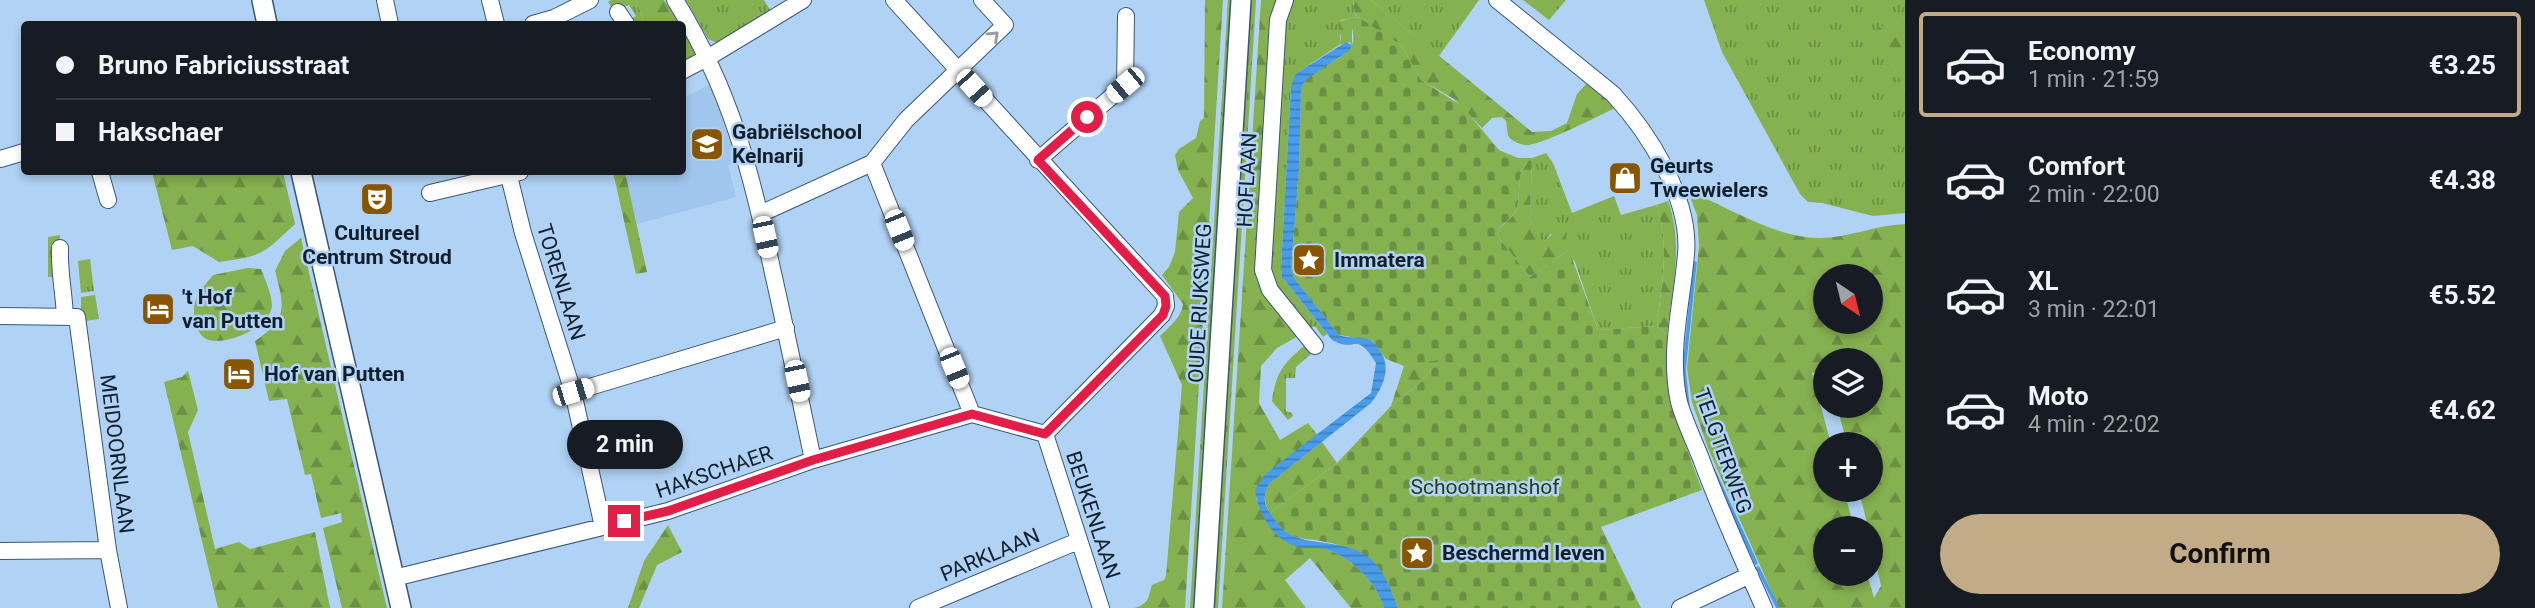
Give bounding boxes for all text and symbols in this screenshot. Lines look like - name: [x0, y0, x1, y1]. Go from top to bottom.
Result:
- one-way arrow: [986, 31, 999, 44]
- icon: car: [1944, 33, 2007, 96]
- text: Economy: [2028, 36, 2135, 66]
- text: Bruno Fabriciusstraat: [98, 50, 349, 80]
- text: €3.25: [2429, 50, 2496, 80]
- car: [1103, 63, 1148, 107]
- car: [953, 65, 996, 111]
- text: 1 min · 21:59: [2028, 66, 2160, 93]
- route start: [1071, 101, 1103, 133]
- text: Hakschaer: [98, 117, 223, 147]
- place label: Gabriëlschool Kelnarij: [732, 120, 862, 168]
- school or university icon: Gabriëlschool Kelnarij: [688, 125, 726, 163]
- street label: HOFLAAN: [1233, 132, 1261, 228]
- icon: car: [1944, 148, 2007, 211]
- text: Comfort: [2028, 151, 2125, 181]
- place label: Geurts Tweewielers: [1650, 154, 1769, 202]
- shop icon: Geurts Tweewielers: [1606, 159, 1644, 197]
- text: €4.38: [2429, 165, 2496, 195]
- theatre icon: Cultureel Centrum Stroud: [358, 180, 396, 218]
- text: 2 min · 22:00: [2028, 181, 2160, 208]
- car: [882, 207, 917, 253]
- car: [751, 214, 780, 260]
- place label: Cultureel Centrum Stroud: [302, 221, 452, 269]
- street label: TORENLAAN: [532, 221, 590, 343]
- street label: OUDE RIJKSWEG: [1184, 223, 1216, 383]
- place icon: Immatera: [1290, 241, 1328, 279]
- place label: Immatera: [1334, 248, 1425, 272]
- icon: car: [1944, 263, 2007, 326]
- north arrow: [1813, 264, 1883, 334]
- map controls: [1813, 264, 1883, 586]
- text: XL: [2028, 266, 2059, 296]
- text: €5.52: [2429, 280, 2496, 310]
- place label: 't Hof van Putten: [182, 285, 283, 333]
- hotel icon: 't Hof van Putten: [139, 290, 177, 328]
- text: 3 min · 22:01: [2028, 296, 2160, 323]
- car: [937, 345, 972, 391]
- button: layers: [1813, 348, 1883, 418]
- hotel icon: Hof van Putten: [220, 355, 258, 393]
- car: [783, 358, 812, 404]
- place label: Hof van Putten: [264, 362, 405, 386]
- street label: MEIDOORNLAAN: [95, 373, 139, 535]
- car: [550, 376, 597, 408]
- icon: car: [1944, 378, 2007, 441]
- text: Moto: [2028, 381, 2089, 411]
- street label: TELGTERWEG: [1689, 385, 1757, 517]
- text: €4.62: [2429, 395, 2496, 425]
- text: 4 min · 22:02: [2028, 411, 2160, 438]
- callout: 2 min: [566, 420, 682, 468]
- text: 2 min: [596, 431, 654, 458]
- button: +: [1813, 432, 1883, 502]
- street label: HAKSCHAER: [652, 441, 776, 503]
- street label: BEUKENLAAN: [1061, 448, 1125, 582]
- park label: Schootmanshof: [1411, 475, 1560, 499]
- route end: [608, 505, 640, 537]
- button: Confirm: [1940, 514, 2500, 594]
- button: −: [1813, 516, 1883, 586]
- street label: PARKLAAN: [937, 523, 1043, 587]
- place icon: Beschermd leven: [1398, 534, 1436, 572]
- place label: Beschermd leven: [1442, 541, 1605, 565]

